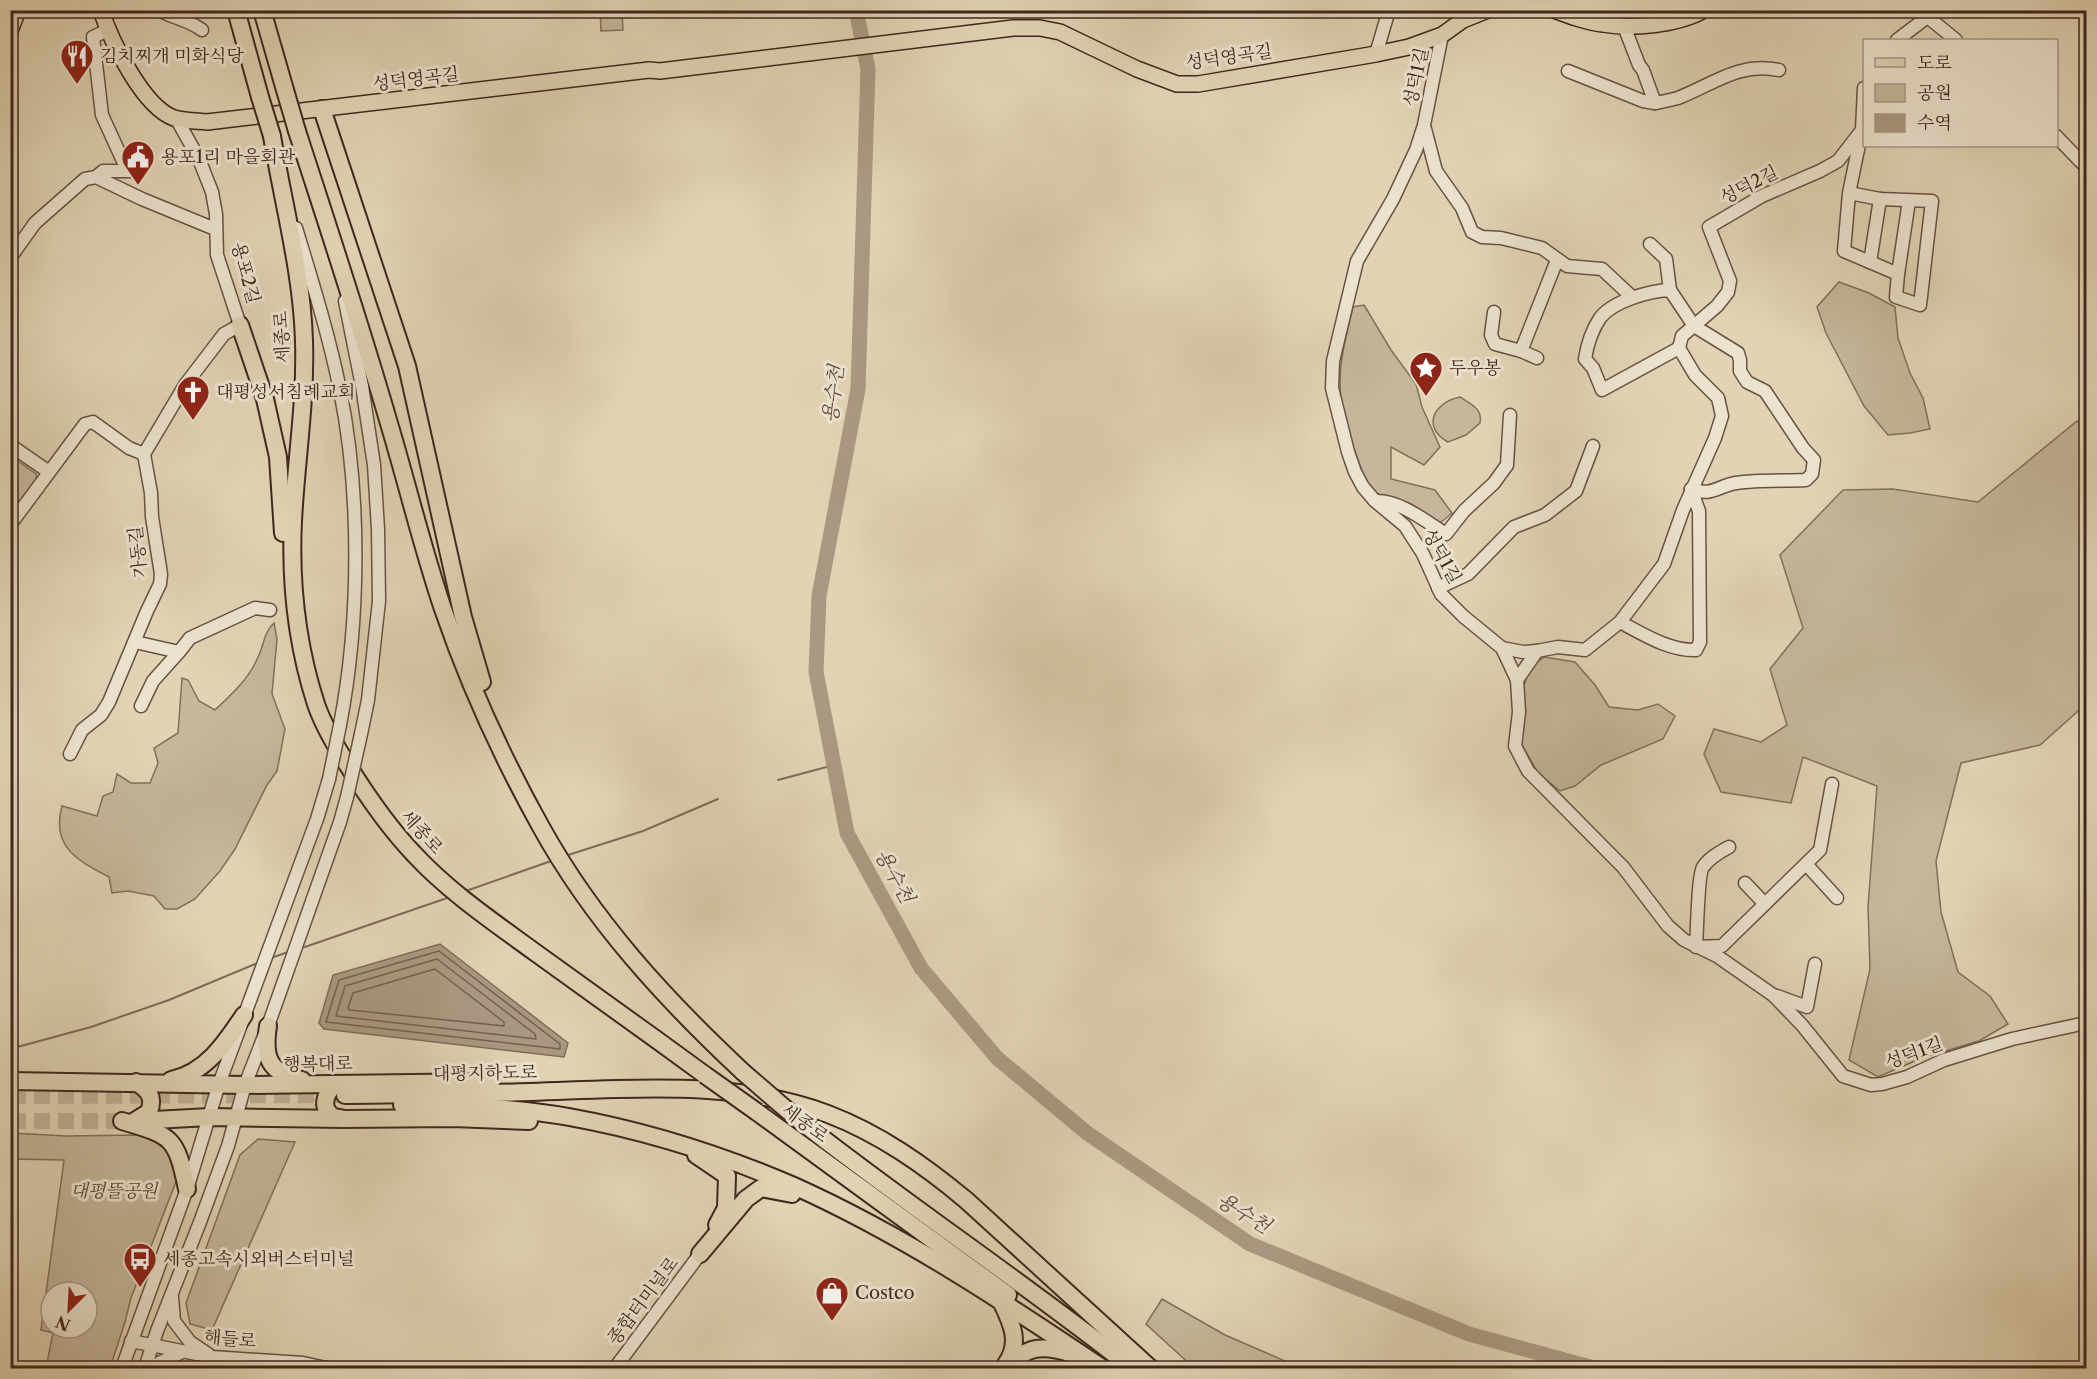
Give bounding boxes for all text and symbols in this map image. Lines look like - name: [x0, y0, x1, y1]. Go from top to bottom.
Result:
- restaurant icon: 김치찌개 미화식당: [59, 38, 95, 85]
- legend: [1863, 39, 2058, 147]
- street label: 성덕영곡길: [1184, 40, 1274, 74]
- place label: 김치찌개 미화식당: [100, 45, 245, 67]
- street label: 성덕1길: [1399, 45, 1433, 109]
- text: 도로: [1917, 52, 1952, 74]
- street label: 성덕영곡길: [372, 63, 460, 95]
- text: 공원: [1917, 82, 1952, 104]
- text: 수역: [1917, 112, 1952, 134]
- public building icon: 용포1리 마을회관: [120, 139, 156, 186]
- place label: 용포1리 마을회관: [161, 146, 296, 168]
- street label: 성덕2길: [1716, 161, 1782, 209]
- street label: 용포2길: [227, 240, 265, 306]
- street label: 세종로: [270, 310, 294, 364]
- place icon: 두우봉: [1408, 350, 1444, 397]
- place label: 두우봉: [1449, 357, 1501, 379]
- water label: 용수천: [818, 362, 849, 424]
- church icon: 대평성서침례교회: [175, 374, 211, 421]
- place label: 대평성서침례교회: [216, 381, 355, 403]
- street label: 가동길: [124, 525, 152, 579]
- street label: 성덕1길: [1418, 525, 1466, 587]
- street label: 세종로: [396, 805, 448, 859]
- water label: 용수천: [870, 845, 920, 909]
- street label: 성덕1길: [1882, 1032, 1946, 1074]
- street label: 행복대로: [283, 1052, 353, 1076]
- street label: 대평지하도로: [433, 1061, 537, 1085]
- street label: 세종로: [777, 1099, 833, 1147]
- park label: 대평뜰공원: [71, 1180, 159, 1202]
- water label: 용수천: [1213, 1188, 1276, 1239]
- bus stop icon: 세종고속시외버스터미널: [122, 1241, 158, 1288]
- place label: 세종고속시외버스터미널: [163, 1248, 354, 1270]
- street label: 종합터미널로: [603, 1253, 683, 1349]
- shop icon: Costco: [814, 1275, 850, 1322]
- north arrow: [39, 1280, 99, 1340]
- place label: Costco: [855, 1282, 915, 1304]
- text: N: [52, 1312, 73, 1336]
- street label: 해들로: [203, 1326, 257, 1352]

